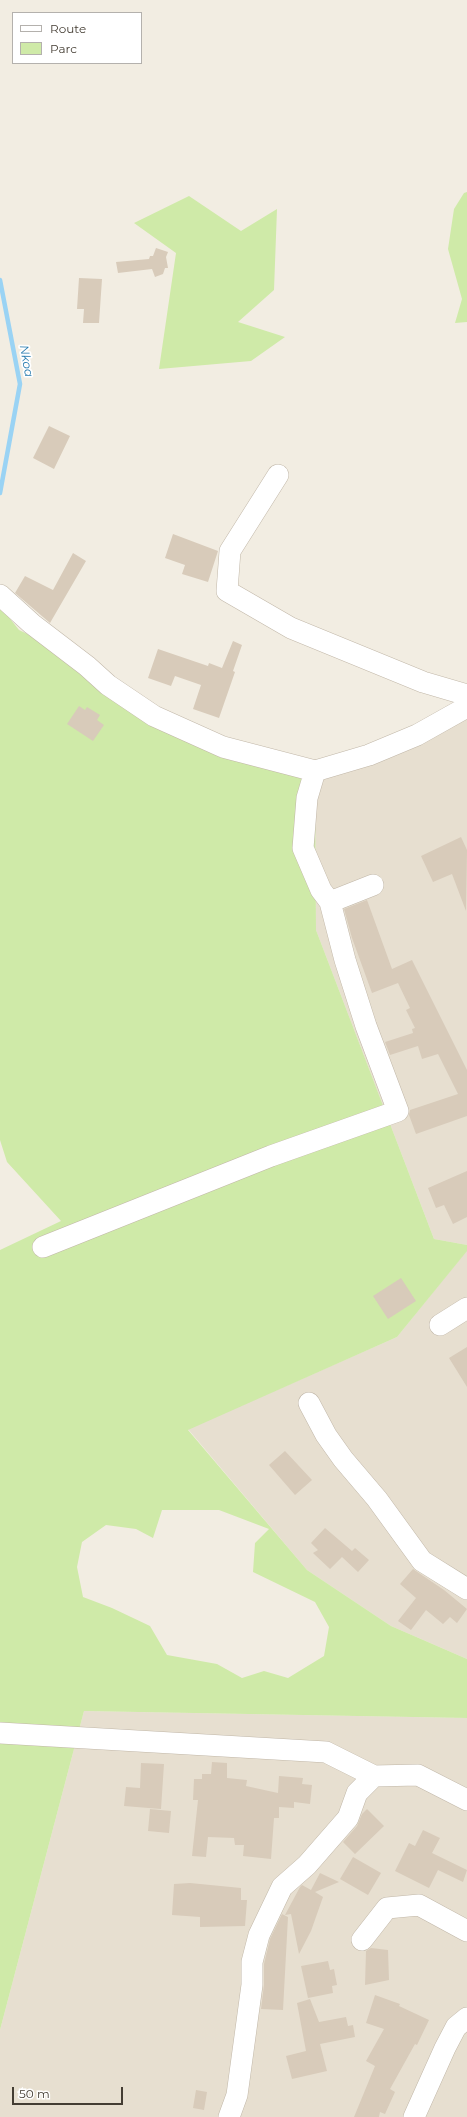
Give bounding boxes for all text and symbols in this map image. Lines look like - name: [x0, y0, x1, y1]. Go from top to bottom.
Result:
- legend: [12, 12, 142, 64]
- text: Route: [50, 21, 86, 36]
- text: Parc: [50, 41, 77, 56]
- water label: Nkoa: [16, 344, 36, 378]
- scale bar: [14, 2079, 125, 2105]
- text: 50 m: [19, 2086, 50, 2101]

